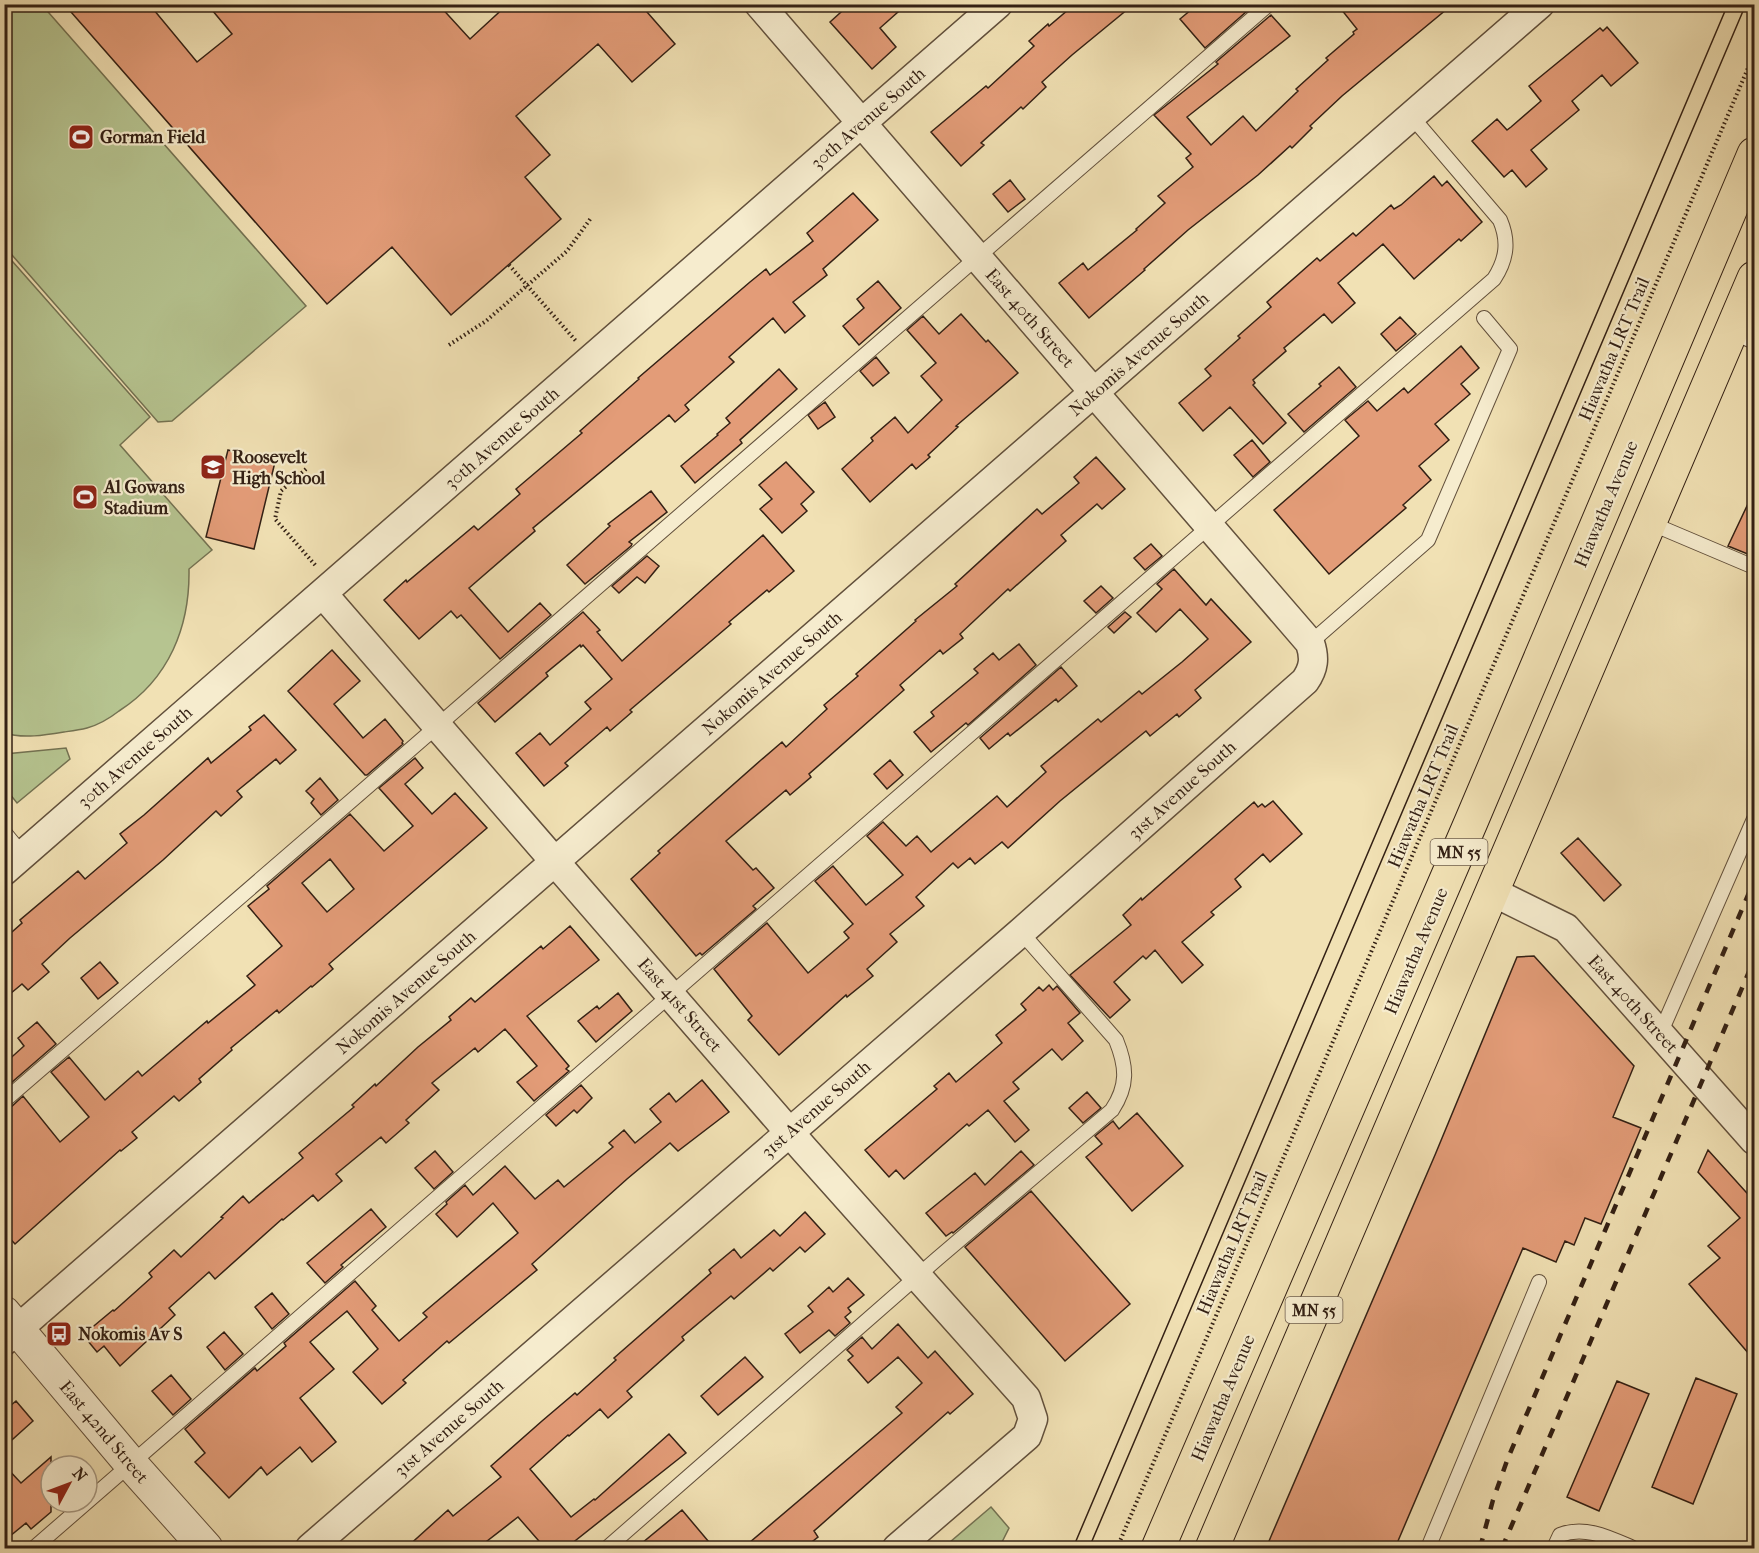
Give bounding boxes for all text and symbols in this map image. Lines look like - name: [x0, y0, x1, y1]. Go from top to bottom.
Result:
- street label: 30th Avenue South: [807, 63, 930, 174]
- sports icon: Gorman Field: [66, 122, 96, 152]
- place label: Gorman Field: [100, 127, 207, 148]
- street label: East 40th Street: [981, 264, 1079, 373]
- street label: Hiawatha LRT Trail: [1575, 274, 1654, 424]
- street label: Nokomis Avenue South: [1065, 288, 1213, 421]
- street label: 30th Avenue South: [441, 383, 564, 494]
- street label: Hiawatha Avenue: [1570, 437, 1643, 571]
- place label: Roosevelt High School: [232, 447, 326, 489]
- school or university icon: Roosevelt High School: [198, 452, 228, 482]
- place label: Al Gowans Stadium: [103, 477, 185, 519]
- sports icon: Al Gowans Stadium: [70, 482, 100, 512]
- street label: Nokomis Avenue South: [698, 607, 846, 740]
- street label: 30th Avenue South: [74, 702, 197, 813]
- street label: Hiawatha LRT Trail: [1384, 721, 1463, 871]
- street label: 31st Avenue South: [1124, 737, 1240, 844]
- road number: MN 55: [1430, 839, 1488, 865]
- street label: Hiawatha Avenue: [1380, 884, 1453, 1018]
- street label: Nokomis Avenue South: [332, 926, 480, 1059]
- street label: East 40th Street: [1583, 951, 1683, 1058]
- street label: East 41st Street: [633, 954, 727, 1057]
- street label: 31st Avenue South: [758, 1056, 875, 1162]
- street label: Hiawatha LRT Trail: [1193, 1168, 1272, 1318]
- road number: MN 55: [1286, 1297, 1342, 1323]
- bus stop icon: Nokomis Av S: [44, 1319, 74, 1349]
- place label: Nokomis Av S: [78, 1324, 183, 1345]
- street label: Hiawatha Avenue: [1187, 1331, 1260, 1465]
- street label: 31st Avenue South: [391, 1375, 508, 1481]
- street label: East 42nd Street: [55, 1377, 153, 1488]
- north arrow: [39, 1454, 99, 1514]
- text: N: [69, 1464, 92, 1486]

